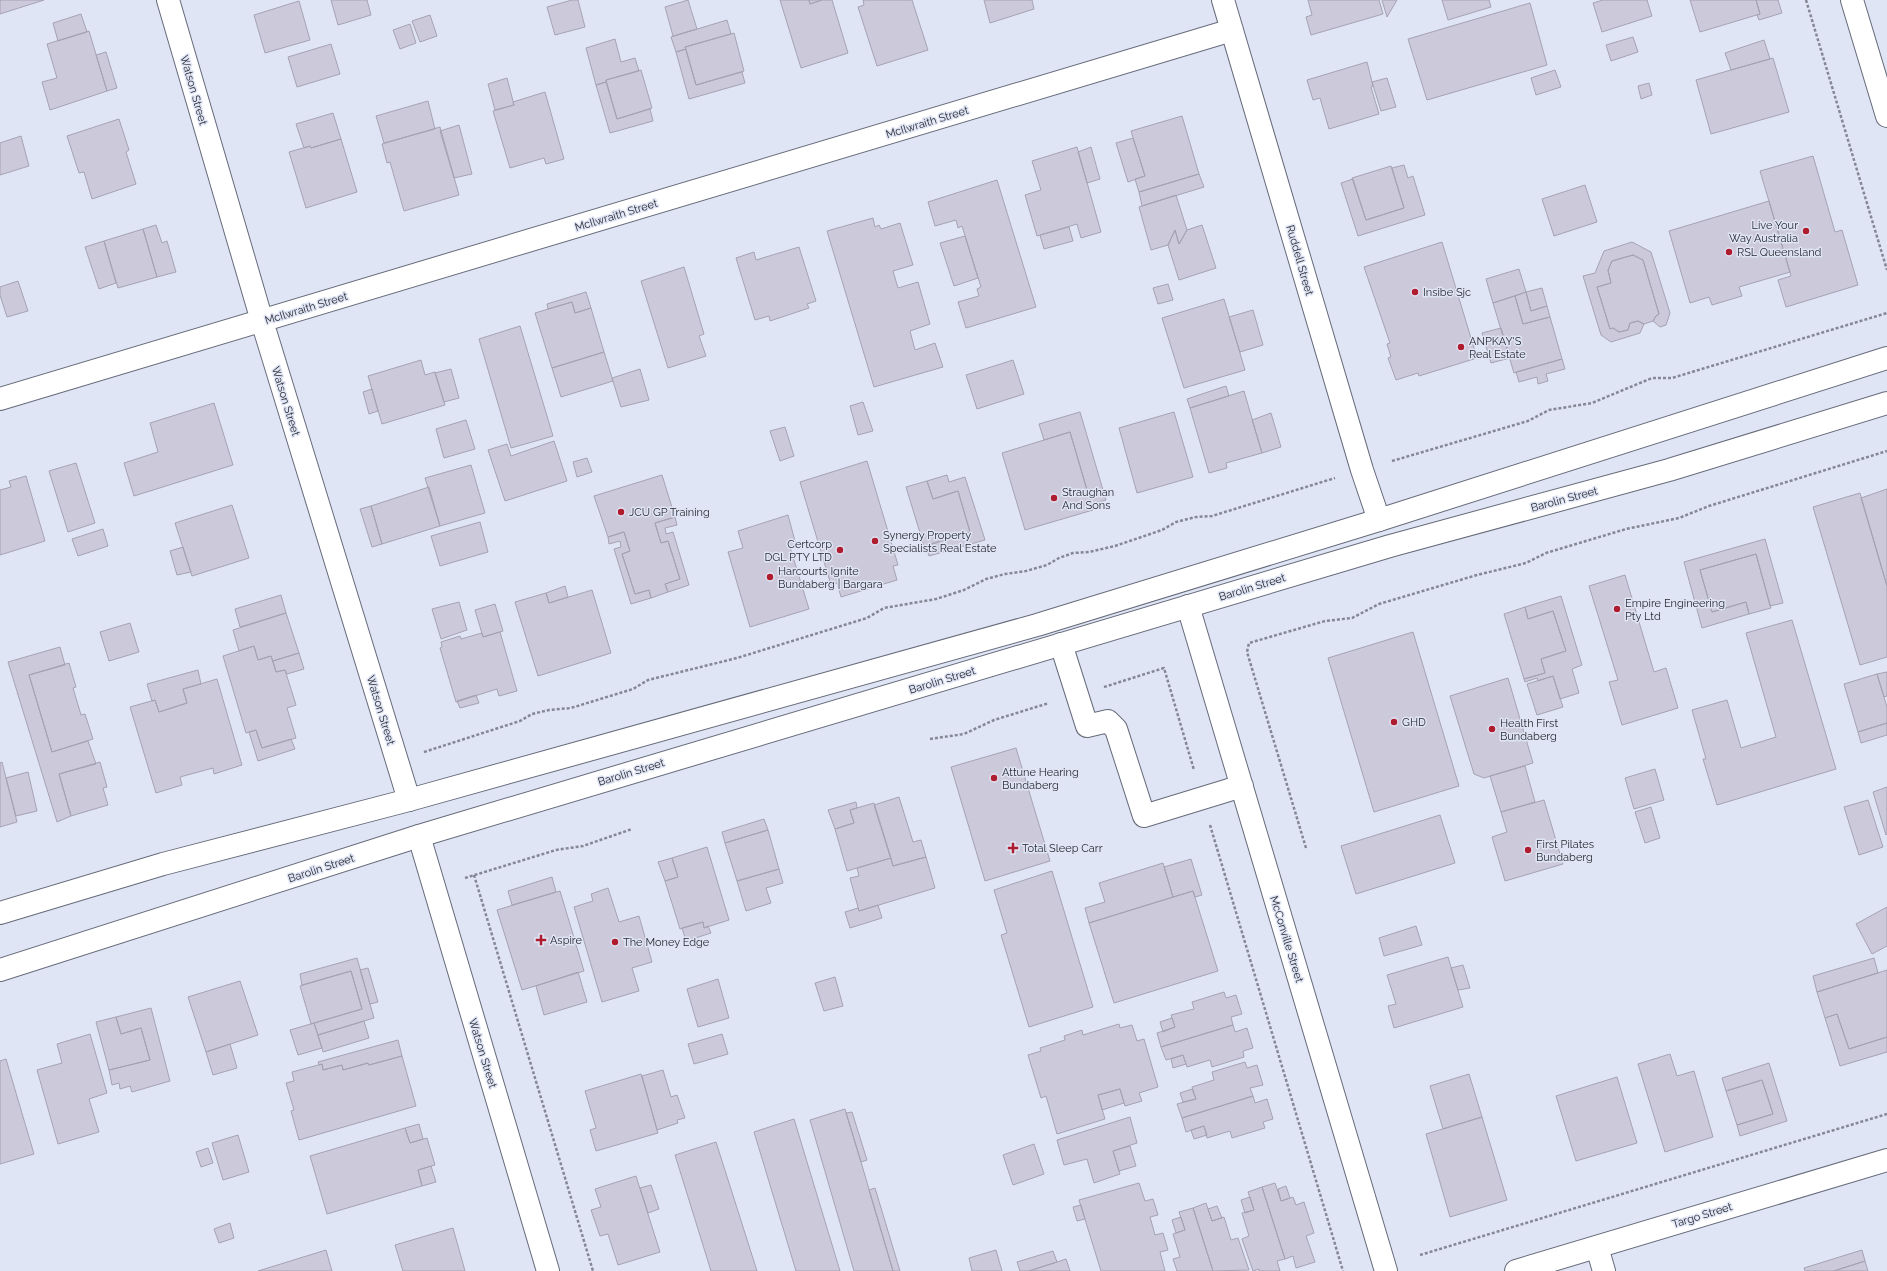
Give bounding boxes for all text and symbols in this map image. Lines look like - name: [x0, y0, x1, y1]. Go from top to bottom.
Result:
- street label: Watson Street: [177, 54, 210, 127]
- street label: McIlwraith Street: [884, 104, 970, 141]
- street label: McIlwraith Street: [573, 197, 659, 234]
- place label: Live Your Way Australia: [1729, 219, 1798, 245]
- street label: Ruddell Street: [1283, 223, 1316, 297]
- marker: Live Your Way Australia: [1801, 226, 1811, 236]
- place label: RSL Queensland: [1737, 246, 1822, 259]
- marker: RSL Queensland: [1724, 247, 1734, 257]
- place label: Insibe Sjc: [1423, 286, 1471, 299]
- marker: Insibe Sjc: [1410, 287, 1420, 297]
- street label: McIlwraith Street: [263, 290, 349, 327]
- place label: ANPKAY'S Real Estate: [1469, 335, 1526, 361]
- marker: ANPKAY'S Real Estate: [1456, 342, 1466, 352]
- street label: Watson Street: [269, 365, 302, 438]
- street label: Barolin Street: [1529, 484, 1599, 515]
- place label: Straughan And Sons: [1062, 486, 1114, 512]
- marker: Straughan And Sons: [1049, 493, 1059, 503]
- place label: JCU GP Training: [629, 506, 710, 519]
- marker: JCU GP Training: [616, 507, 626, 517]
- place label: Synergy Property Specialists Real Estate: [883, 529, 997, 555]
- marker: Synergy Property Specialists Real Estate: [870, 536, 880, 546]
- place label: Certcorp DGL PTY LTD: [764, 538, 832, 564]
- marker: Certcorp DGL PTY LTD: [835, 545, 845, 555]
- place label: Harcourts Ignite Bundaberg | Bargara: [778, 565, 883, 591]
- street label: Barolin Street: [1217, 571, 1287, 604]
- marker: Harcourts Ignite Bundaberg | Bargara: [765, 572, 775, 582]
- place label: Empire Engineering Pty Ltd: [1625, 597, 1725, 623]
- marker: Empire Engineering Pty Ltd: [1612, 604, 1622, 614]
- street label: Barolin Street: [907, 664, 977, 697]
- street label: Watson Street: [364, 674, 397, 747]
- place label: GHD: [1402, 716, 1426, 729]
- marker: GHD: [1389, 717, 1399, 727]
- place label: Health First Bundaberg: [1500, 717, 1558, 743]
- marker: Health First Bundaberg: [1487, 724, 1497, 734]
- street label: Barolin Street: [596, 756, 666, 789]
- place label: Attune Hearing Bundaberg: [1002, 766, 1079, 792]
- marker: Attune Hearing Bundaberg: [989, 773, 999, 783]
- place label: First Pilates Bundaberg: [1536, 838, 1594, 864]
- marker: Total Sleep Carr: [1007, 842, 1019, 854]
- place label: Total Sleep Carr: [1022, 842, 1103, 855]
- marker: First Pilates Bundaberg: [1523, 845, 1533, 855]
- street label: Barolin Street: [286, 852, 356, 885]
- street label: McConville Street: [1267, 894, 1306, 984]
- marker: Aspire: [535, 934, 547, 946]
- place label: Aspire: [550, 934, 583, 947]
- place label: The Money Edge: [623, 936, 710, 949]
- marker: The Money Edge: [610, 937, 620, 947]
- street label: Watson Street: [466, 1017, 499, 1090]
- street label: Targo Street: [1671, 1200, 1734, 1231]

